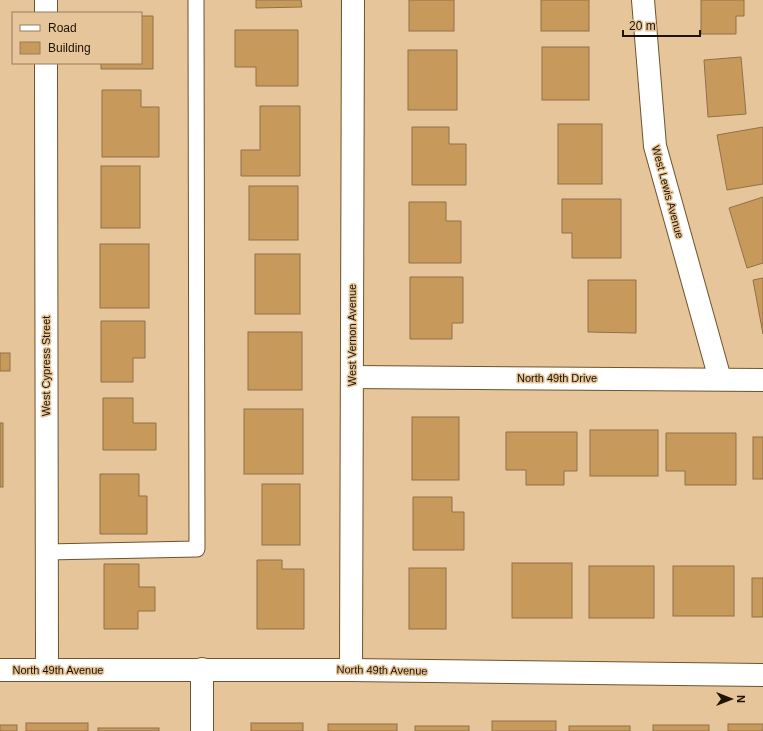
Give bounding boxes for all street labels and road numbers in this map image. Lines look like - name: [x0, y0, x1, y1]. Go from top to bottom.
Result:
- street label: West Lewis Avenue: [650, 144, 686, 240]
- street label: West Vernon Avenue: [346, 284, 358, 386]
- street label: West Cypress Street: [40, 316, 52, 416]
- street label: North 49th Drive: [517, 372, 597, 384]
- street label: North 49th Avenue: [336, 663, 428, 677]
- street label: North 49th Avenue: [13, 664, 103, 676]

